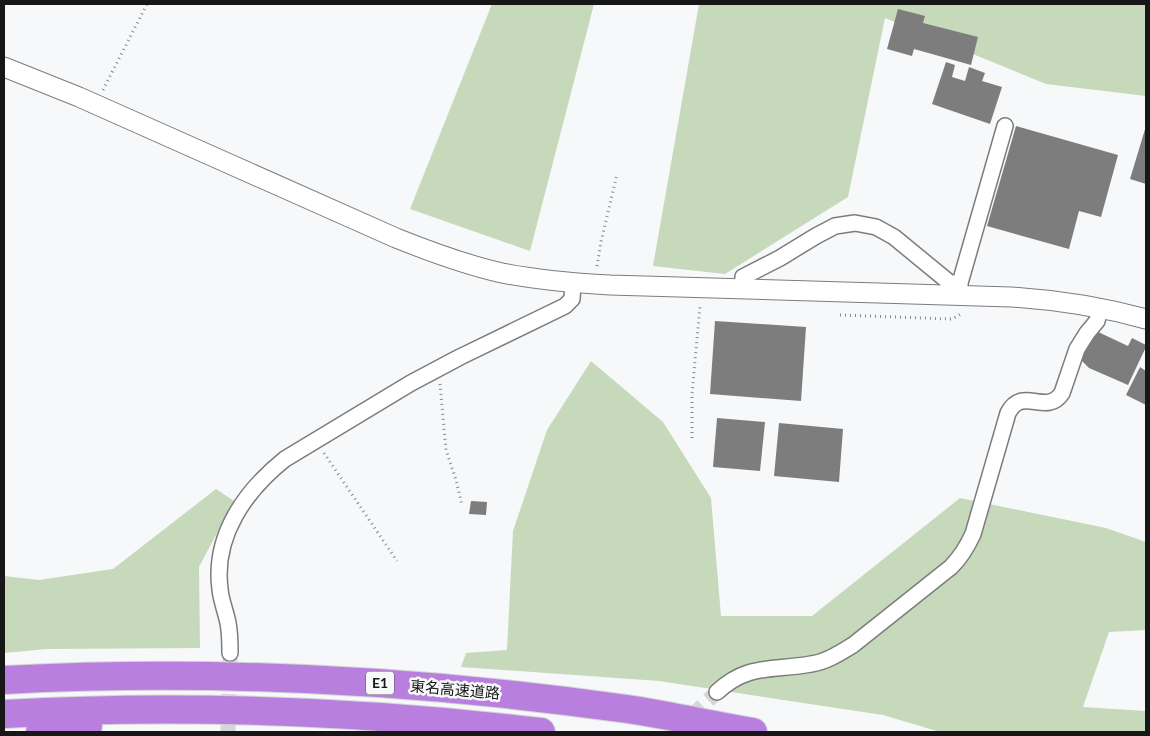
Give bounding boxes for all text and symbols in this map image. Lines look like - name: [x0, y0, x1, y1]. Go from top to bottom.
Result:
- road number: E1: [366, 671, 394, 694]
- street label: 東名高速道路: [409, 676, 501, 702]

